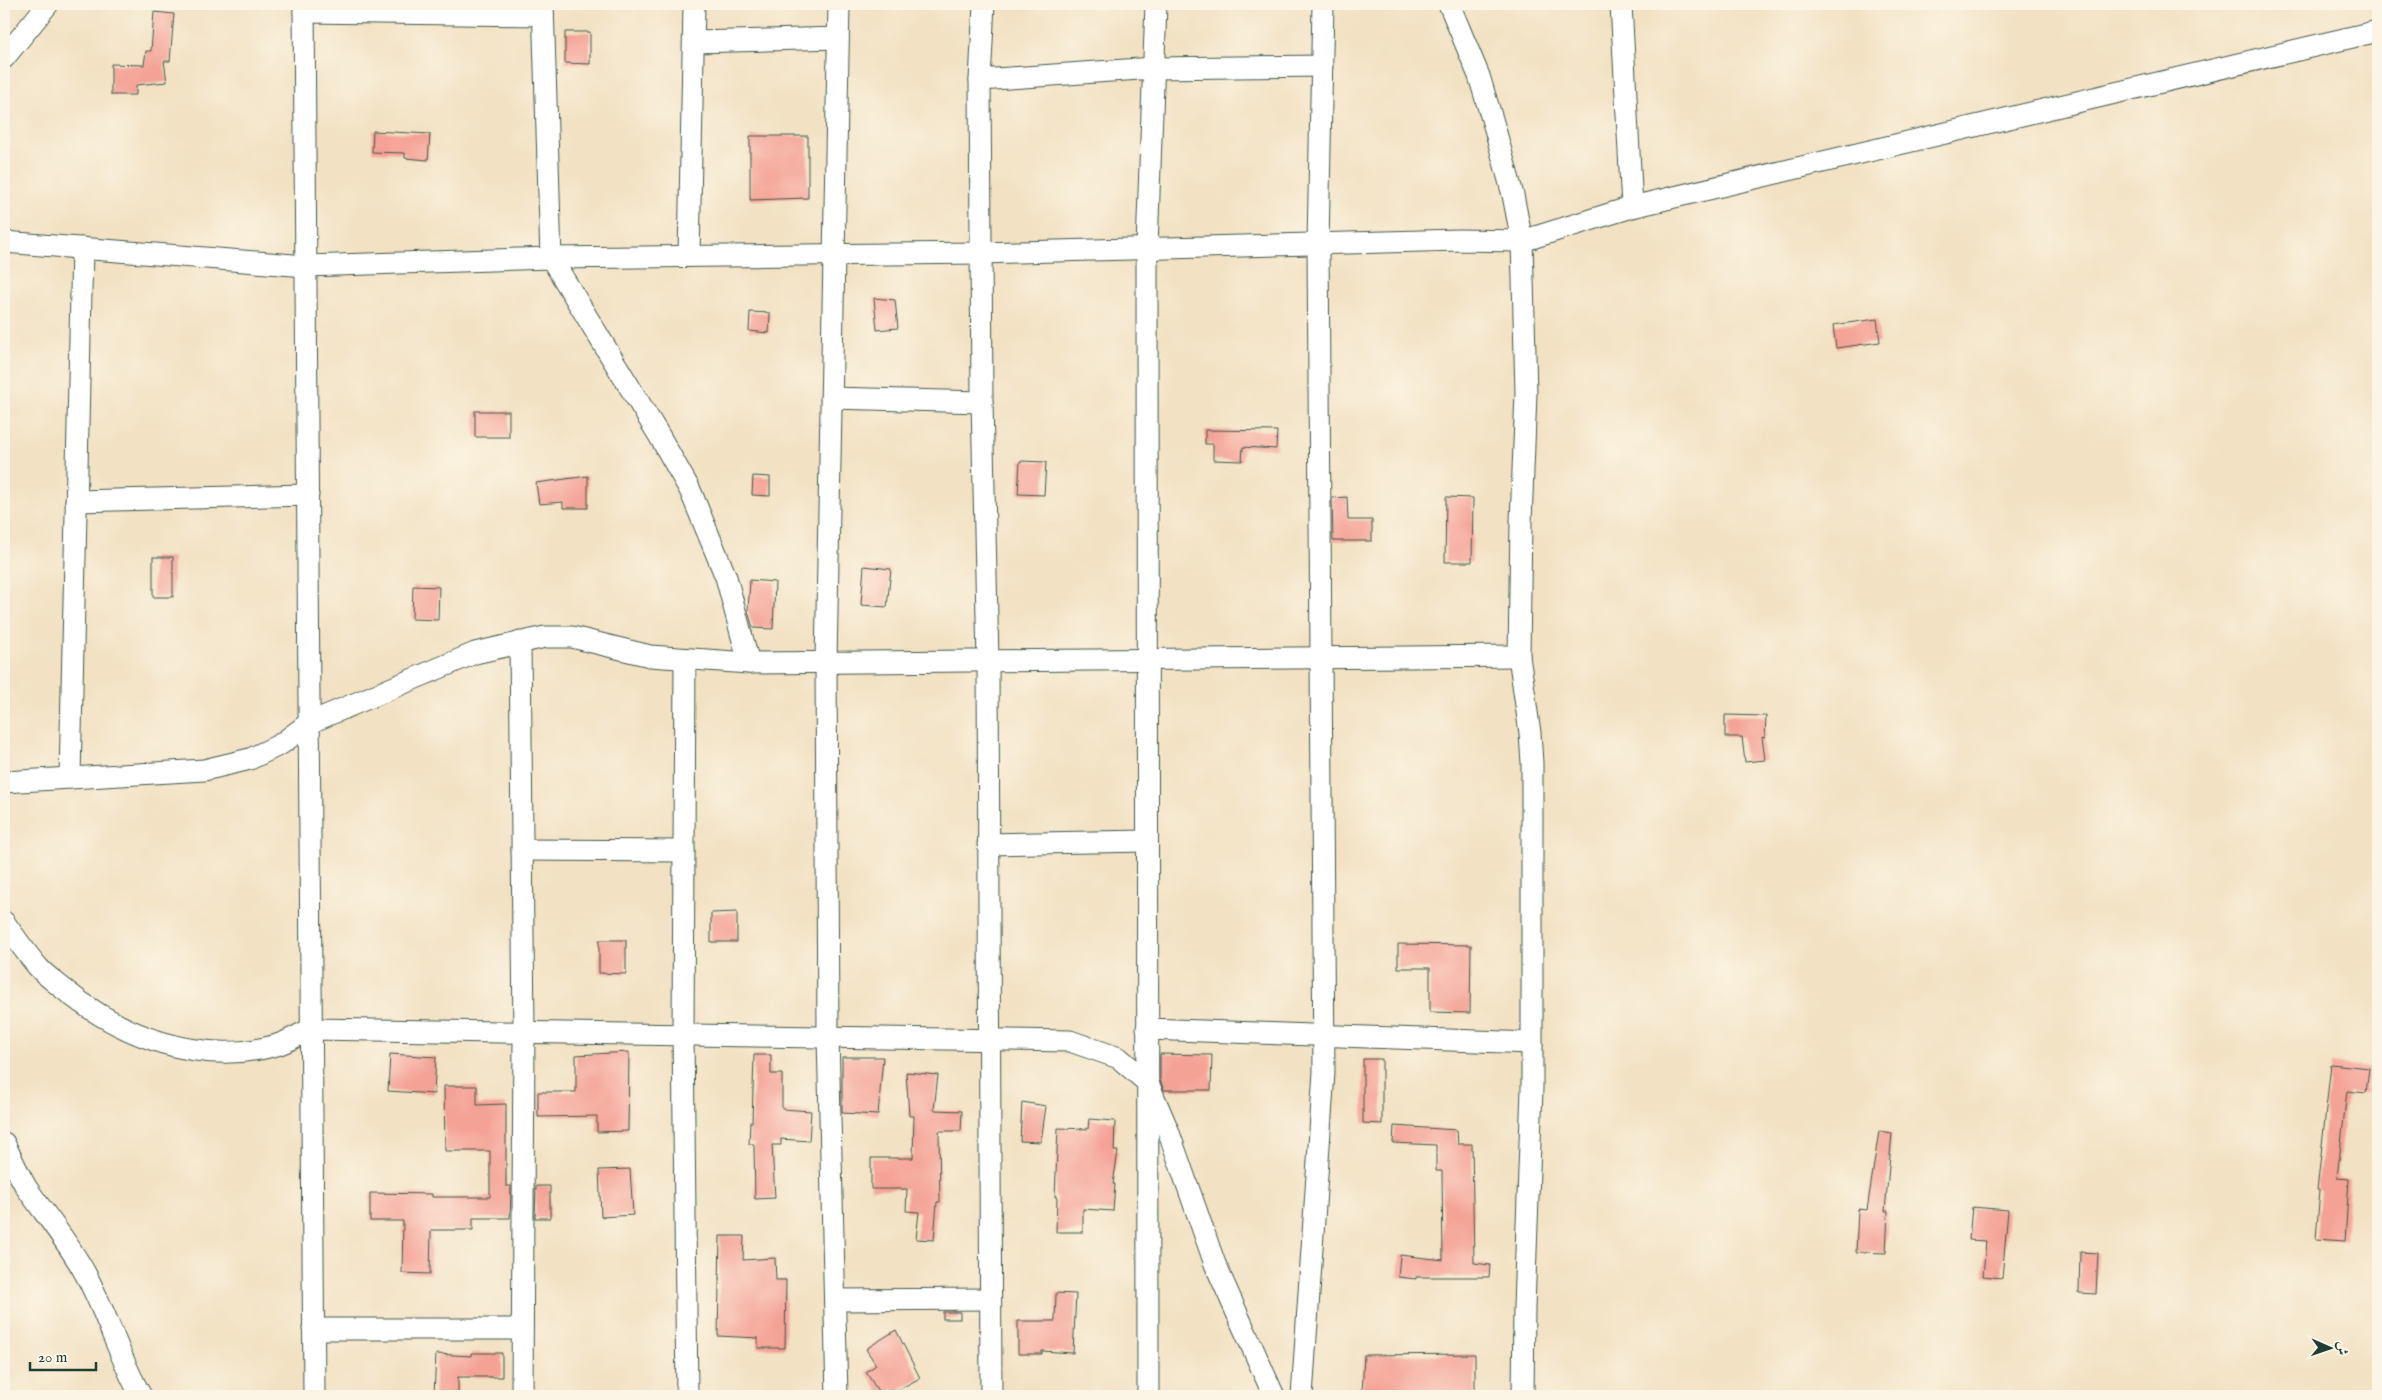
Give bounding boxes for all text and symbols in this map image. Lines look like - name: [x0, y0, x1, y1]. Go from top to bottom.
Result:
- north arrow: [2304, 1322, 2354, 1372]
- scale bar: [30, 1340, 96, 1372]
- text: ش: [2333, 1341, 2351, 1356]
- text: 20 m: [38, 1348, 68, 1367]

